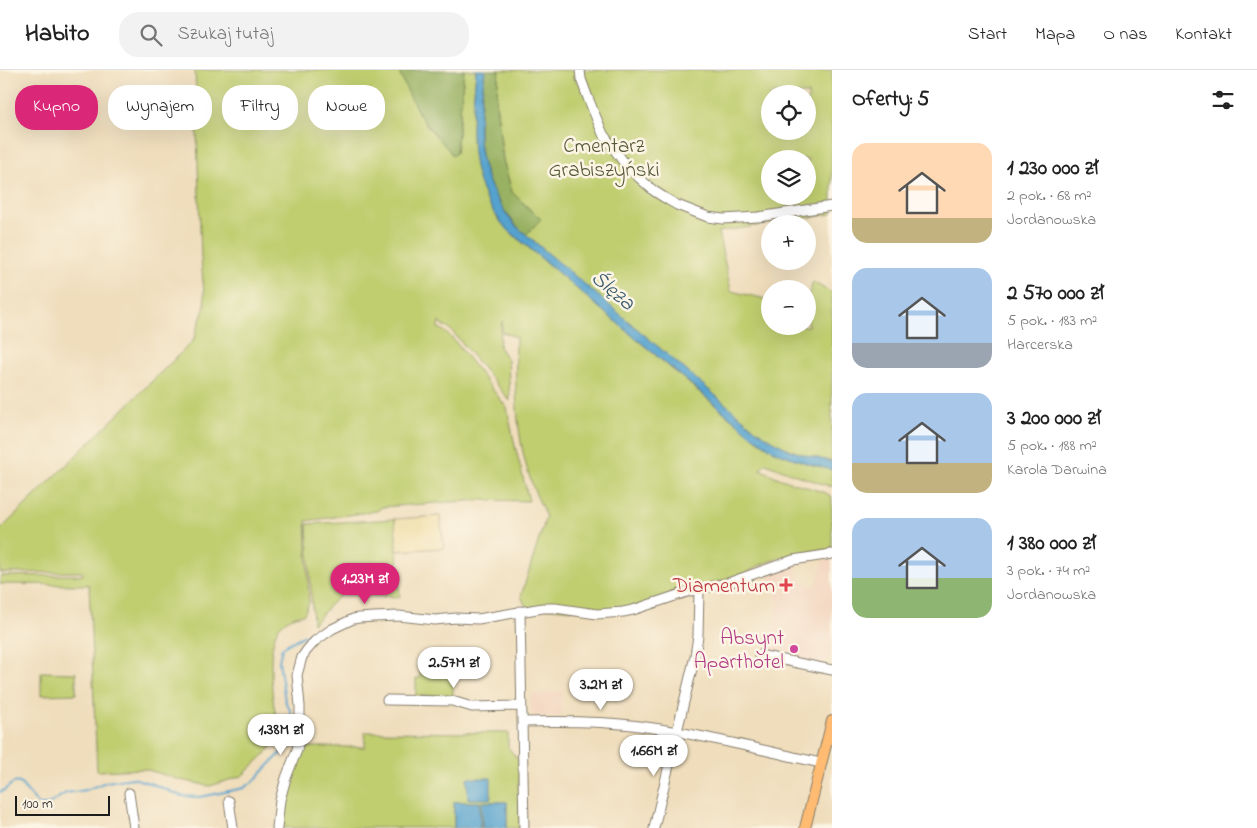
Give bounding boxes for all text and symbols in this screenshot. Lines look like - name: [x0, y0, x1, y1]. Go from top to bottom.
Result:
- search box: [119, 12, 469, 57]
- text: Habito: [25, 17, 89, 52]
- icon: search: [137, 21, 165, 49]
- text: Szukaj tutaj: [177, 21, 273, 48]
- text: Start: [968, 22, 1007, 48]
- text: Mapa: [1035, 22, 1075, 48]
- text: O nas: [1103, 22, 1147, 48]
- text: Kontakt: [1175, 22, 1232, 48]
- chip: Kupno: [15, 85, 98, 130]
- chip: Wynajem: [108, 85, 212, 130]
- chip: Filtry: [222, 85, 298, 130]
- chip: Nowe: [308, 85, 385, 130]
- map controls: [761, 85, 816, 335]
- button: locate: [761, 85, 816, 140]
- text: Oferty: 5: [852, 85, 929, 115]
- icon: filters: [1209, 86, 1237, 114]
- park label: Cmentarz Grabiszyński: [548, 132, 660, 188]
- button: layers: [761, 150, 816, 205]
- text: 1 230 000 zł: [1007, 154, 1098, 184]
- icon: home: [892, 163, 952, 223]
- text: 2 pok. · 68 m²: [1007, 184, 1091, 208]
- text: Jordanowska: [1007, 208, 1096, 232]
- button: +: [761, 215, 816, 270]
- water label: Ślęza: [583, 263, 642, 320]
- text: 2 570 000 zł: [1007, 279, 1104, 309]
- button: −: [761, 280, 816, 335]
- icon: home: [892, 288, 952, 348]
- text: 5 pok. · 183 m²: [1007, 309, 1097, 333]
- text: Harcerska: [1007, 333, 1073, 357]
- text: 3 200 000 zł: [1007, 404, 1101, 434]
- icon: home: [892, 413, 952, 473]
- text: 5 pok. · 188 m²: [1007, 434, 1097, 458]
- text: Karola Darwina: [1007, 458, 1107, 482]
- text: 1 380 000 zł: [1007, 529, 1096, 559]
- icon: home: [892, 538, 952, 598]
- text: 3 pok. · 74 m²: [1007, 559, 1090, 583]
- pin: 1.23M zł: [313, 562, 417, 605]
- text: 1.23M zł: [342, 567, 388, 591]
- place label: Diamentum: [672, 572, 775, 602]
- marker: Diamentum: [779, 578, 793, 592]
- text: Jordanowska: [1007, 583, 1096, 607]
- place label: Absynt Aparthotel: [694, 624, 784, 678]
- marker: Absynt Aparthotel: [788, 643, 800, 655]
- pin: 2.57M zł: [402, 646, 506, 689]
- text: 2.57M zł: [428, 651, 480, 675]
- pin: 3.2M zł: [555, 668, 647, 711]
- text: 3.2M zł: [580, 673, 622, 697]
- pin: 1.38M zł: [229, 714, 333, 756]
- text: 1.38M zł: [258, 718, 304, 742]
- pin: 1.66M zł: [602, 734, 706, 777]
- text: 1.66M zł: [631, 739, 677, 763]
- scale bar: [15, 793, 110, 816]
- text: 100 m: [22, 794, 53, 815]

